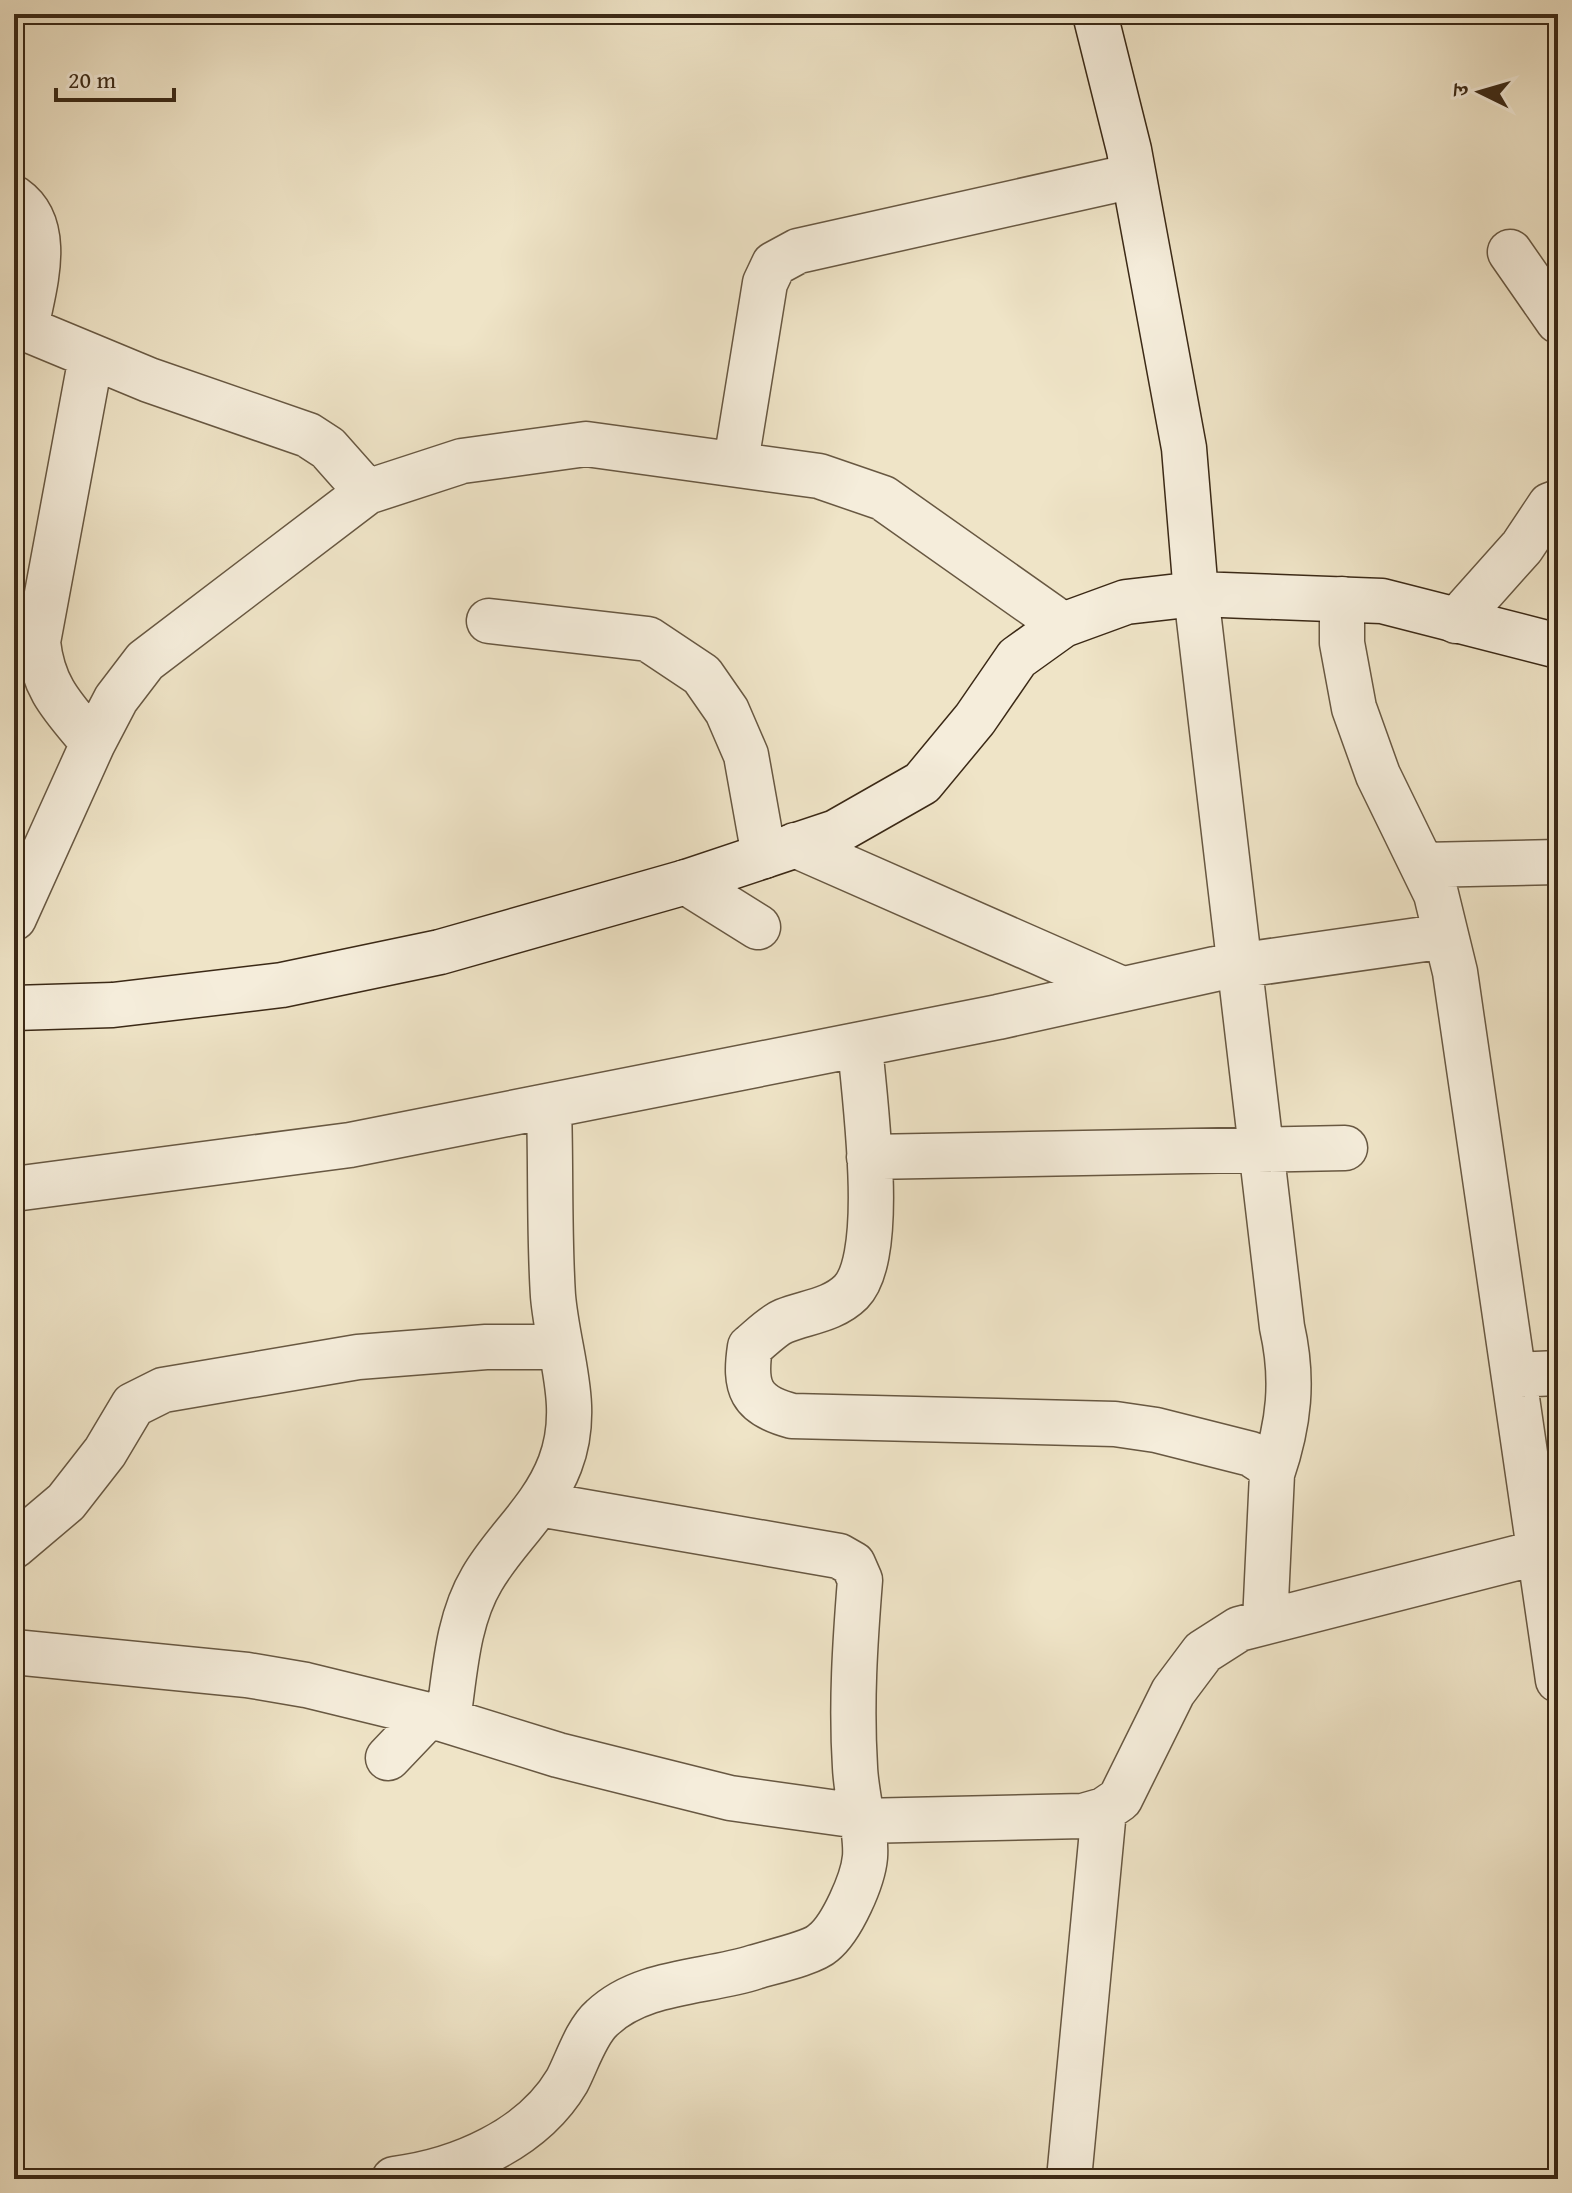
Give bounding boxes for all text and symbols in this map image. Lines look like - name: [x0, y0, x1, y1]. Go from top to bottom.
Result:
- scale bar: [56, 52, 174, 102]
- north arrow: [1440, 52, 1520, 132]
- text: 20 m: [68, 62, 116, 97]
- text: उ: [1443, 81, 1477, 99]

